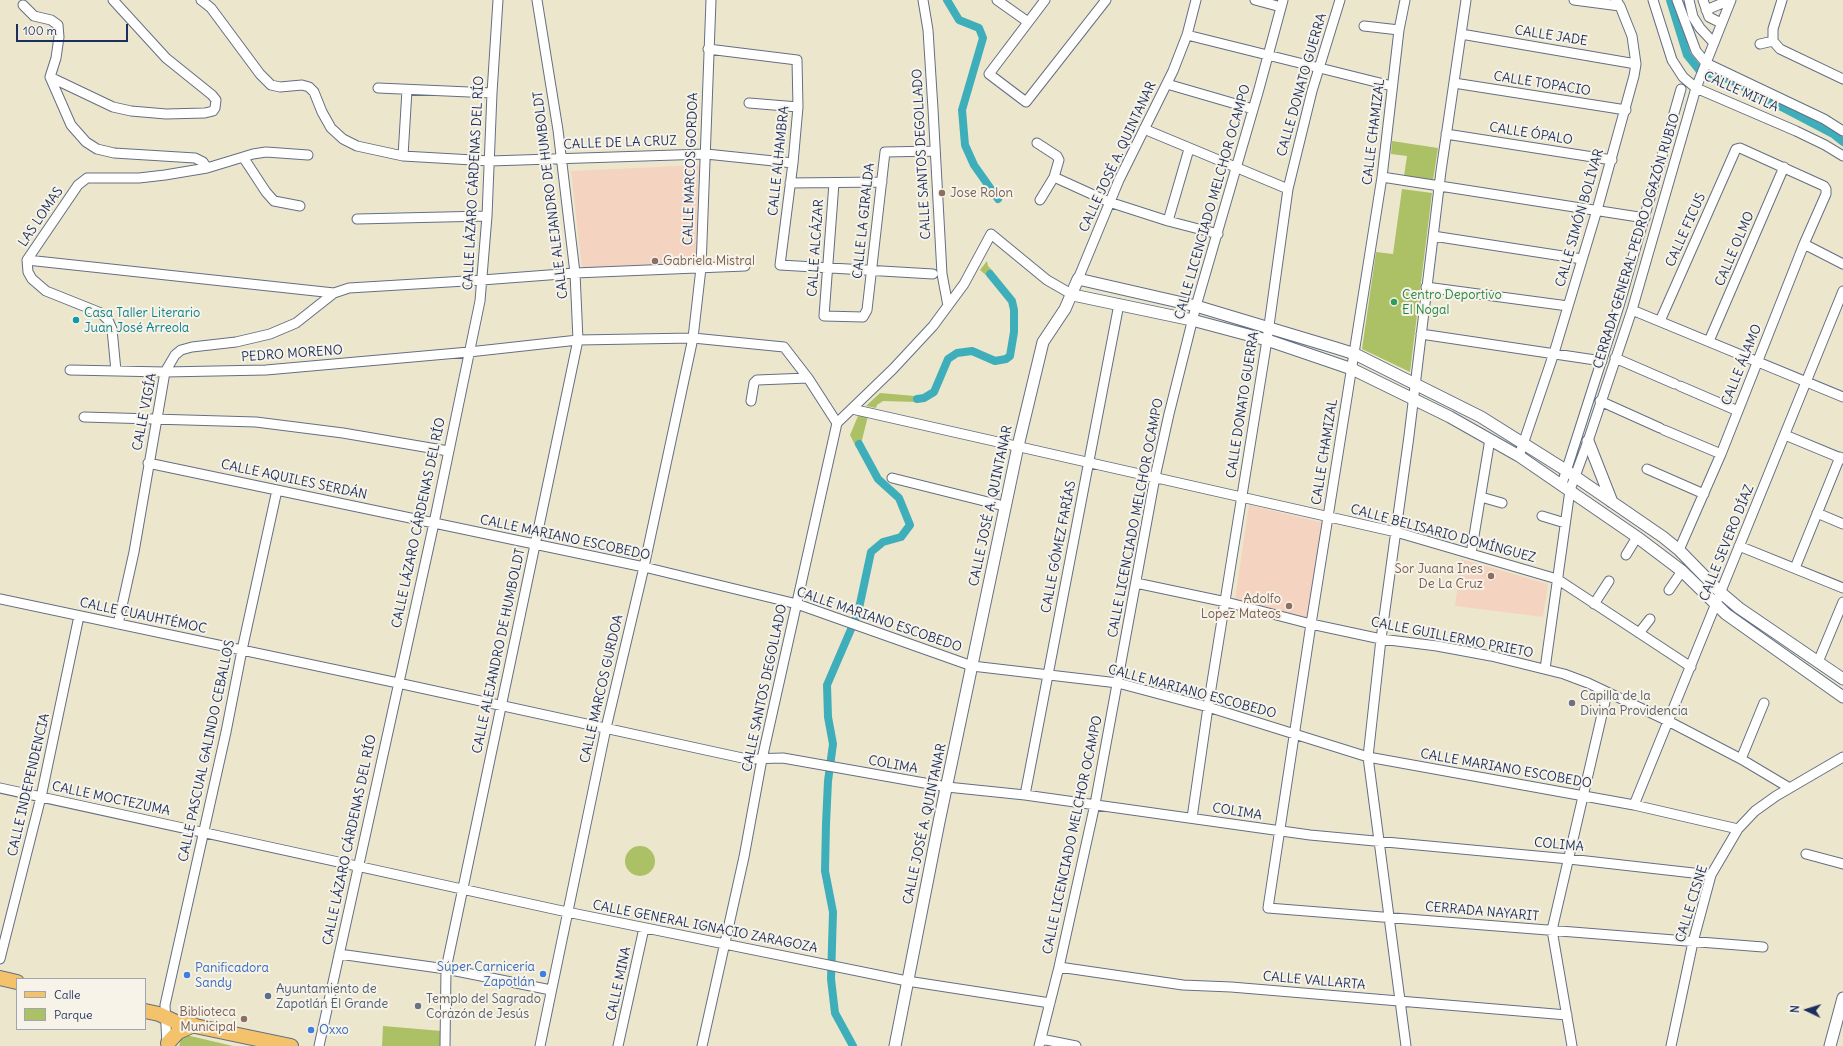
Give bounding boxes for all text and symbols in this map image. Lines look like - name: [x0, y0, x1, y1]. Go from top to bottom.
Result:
- street label: CALLE DONATO GUERRA: [1274, 12, 1330, 158]
- scale bar: [18, 16, 130, 42]
- text: 100 m: [23, 23, 57, 38]
- street label: CALLE JADE: [1513, 23, 1589, 49]
- street label: CALLE SANTOS DEGOLLADO: [910, 68, 934, 240]
- street label: CALLE TOPACIO: [1492, 69, 1592, 99]
- street label: CALLE MITLA: [1701, 69, 1781, 115]
- street label: CALLE LÁZARO CÁRDENAS DEL RÍO: [461, 75, 487, 291]
- street label: CALLE CHAMIZAL: [1360, 78, 1388, 186]
- street label: CALLE JOSÉ A. QUINTANAR: [1076, 79, 1160, 235]
- street label: CALLE LICENCIADO MELCHOR OCAMPO: [1172, 83, 1254, 321]
- street label: CALLE ALEJANDRO DE HUMBOLDT: [531, 90, 571, 300]
- street label: CALLE MARCOS GORDOA: [681, 92, 701, 246]
- street label: CALLE ALHAMBRA: [765, 105, 793, 217]
- street label: CERRADA GENERAL PEDRO OGAZÓN RUBIO: [1591, 111, 1683, 371]
- street label: CALLE ÓPALO: [1488, 120, 1574, 148]
- street label: CALLE DE LA CRUZ: [563, 133, 677, 153]
- street label: CALLE SIMÓN BOLÍVAR: [1553, 147, 1607, 289]
- street label: CALLE LA GIRALDA: [850, 162, 878, 280]
- street label: LAS LOMAS: [15, 184, 67, 250]
- place label: Jose Rolon: [950, 185, 1013, 201]
- marker: Jose Rolon: [937, 188, 947, 198]
- street label: CALLE FICUS: [1663, 191, 1709, 269]
- street label: CALLE ALCÁZAR: [805, 199, 827, 297]
- street label: CALLE OLMO: [1712, 209, 1758, 289]
- place label: Gabriela Mistral: [663, 253, 755, 269]
- marker: Gabriela Mistral: [650, 256, 660, 266]
- place label: Centro Deportivo El Nogal: [1402, 287, 1502, 318]
- marker: Centro Deportivo El Nogal: [1389, 297, 1399, 307]
- place label: Casa Taller Literario Juan José Arreola: [84, 305, 200, 336]
- marker: Casa Taller Literario Juan José Arreola: [71, 315, 81, 325]
- street label: CALLE ÁLAMO: [1719, 322, 1765, 408]
- street label: CALLE DONATO GUERRA: [1224, 331, 1262, 479]
- street label: PEDRO MORENO: [241, 343, 343, 365]
- street label: CALLE VIGÍA: [130, 372, 160, 452]
- street label: CALLE LICENCIADO MELCHOR OCAMPO: [1105, 397, 1167, 639]
- street label: CALLE CHAMIZAL: [1309, 398, 1341, 506]
- street label: CALLE LÁZARO CÁRDENAS DEL RÍO: [389, 416, 449, 630]
- street label: CALLE JOSÉ A. QUINTANAR: [966, 424, 1016, 588]
- street label: CALLE AQUILES SERDÁN: [219, 457, 369, 503]
- street label: CALLE GÓMEZ FARÍAS: [1039, 479, 1079, 615]
- street label: CALLE SEVERO DÍAZ: [1697, 483, 1757, 603]
- street label: CALLE BELISARIO DOMÍNGUEZ: [1349, 502, 1537, 566]
- street label: CALLE MARIANO ESCOBEDO: [478, 512, 652, 564]
- street label: CALLE ALEJANDRO DE HUMBOLDT: [470, 547, 528, 755]
- place label: Sor Juana Ines De La Cruz: [1394, 561, 1483, 592]
- marker: Sor Juana Ines De La Cruz: [1486, 571, 1496, 581]
- street label: CALLE MARIANO ESCOBEDO: [794, 584, 964, 656]
- place label: Adolfo Lopez Mateos: [1201, 591, 1281, 622]
- street label: CALLE CUAUHTÉMOC: [78, 595, 208, 637]
- marker: Adolfo Lopez Mateos: [1284, 601, 1294, 611]
- street label: CALLE SANTOS DEGOLLADO: [740, 603, 790, 773]
- street label: CALLE MARCOS GURDOA: [577, 613, 627, 765]
- street label: CALLE GUILLERMO PRIETO: [1369, 615, 1535, 661]
- street label: CALLE PASCUAL GALINDO CEBALLOS: [176, 639, 238, 863]
- street label: CALLE MARIANO ESCOBEDO: [1106, 662, 1278, 722]
- place label: Capilla de la Divina Providencia: [1580, 688, 1688, 719]
- marker: Capilla de la Divina Providencia: [1567, 698, 1577, 708]
- street label: CALLE INDEPENDENCIA: [5, 712, 53, 858]
- street label: CALLE LICENCIADO MELCHOR OCAMPO: [1040, 714, 1106, 956]
- street label: CALLE LÁZARO CÁRDENAS DEL RÍO: [320, 733, 380, 947]
- street label: CALLE JOSÉ A. QUINTANAR: [900, 742, 950, 906]
- street label: CALLE MARIANO ESCOBEDO: [1419, 746, 1593, 792]
- street label: COLIMA: [867, 753, 919, 777]
- street label: CALLE MOCTEZUMA: [50, 779, 172, 819]
- street label: COLIMA: [1211, 800, 1263, 824]
- street label: COLIMA: [1533, 835, 1585, 855]
- street label: CALLE CISNE: [1673, 864, 1711, 944]
- street label: CALLE GENERAL IGNACIO ZARAGOZA: [591, 898, 819, 956]
- street label: CERRADA NAYARIT: [1424, 899, 1540, 925]
- street label: CALLE MINA: [604, 946, 634, 1022]
- place label: Súper Carnicería Zapotlán: [437, 959, 535, 990]
- place label: Panificadora Sandy: [195, 960, 269, 991]
- marker: Súper Carnicería Zapotlán: [538, 969, 548, 979]
- street label: CALLE VALLARTA: [1262, 969, 1366, 993]
- marker: Panificadora Sandy: [182, 970, 192, 980]
- legend: [16, 978, 146, 1030]
- place label: Ayuntamiento de Zapotlán El Grande: [276, 981, 388, 1012]
- text: Calle: [54, 987, 81, 1002]
- north arrow: [1787, 990, 1827, 1030]
- marker: Ayuntamiento de Zapotlán El Grande: [263, 991, 273, 1001]
- place label: Templo del Sagrado Corazón de Jesús: [426, 991, 541, 1022]
- marker: Templo del Sagrado Corazón de Jesús: [413, 1001, 423, 1011]
- place label: Biblioteca Municipal: [179, 1004, 236, 1035]
- text: N: [1788, 1005, 1802, 1013]
- text: Parque: [54, 1007, 93, 1022]
- marker: Biblioteca Municipal: [239, 1014, 249, 1024]
- place label: Oxxo: [319, 1022, 349, 1038]
- marker: Oxxo: [306, 1025, 316, 1035]

